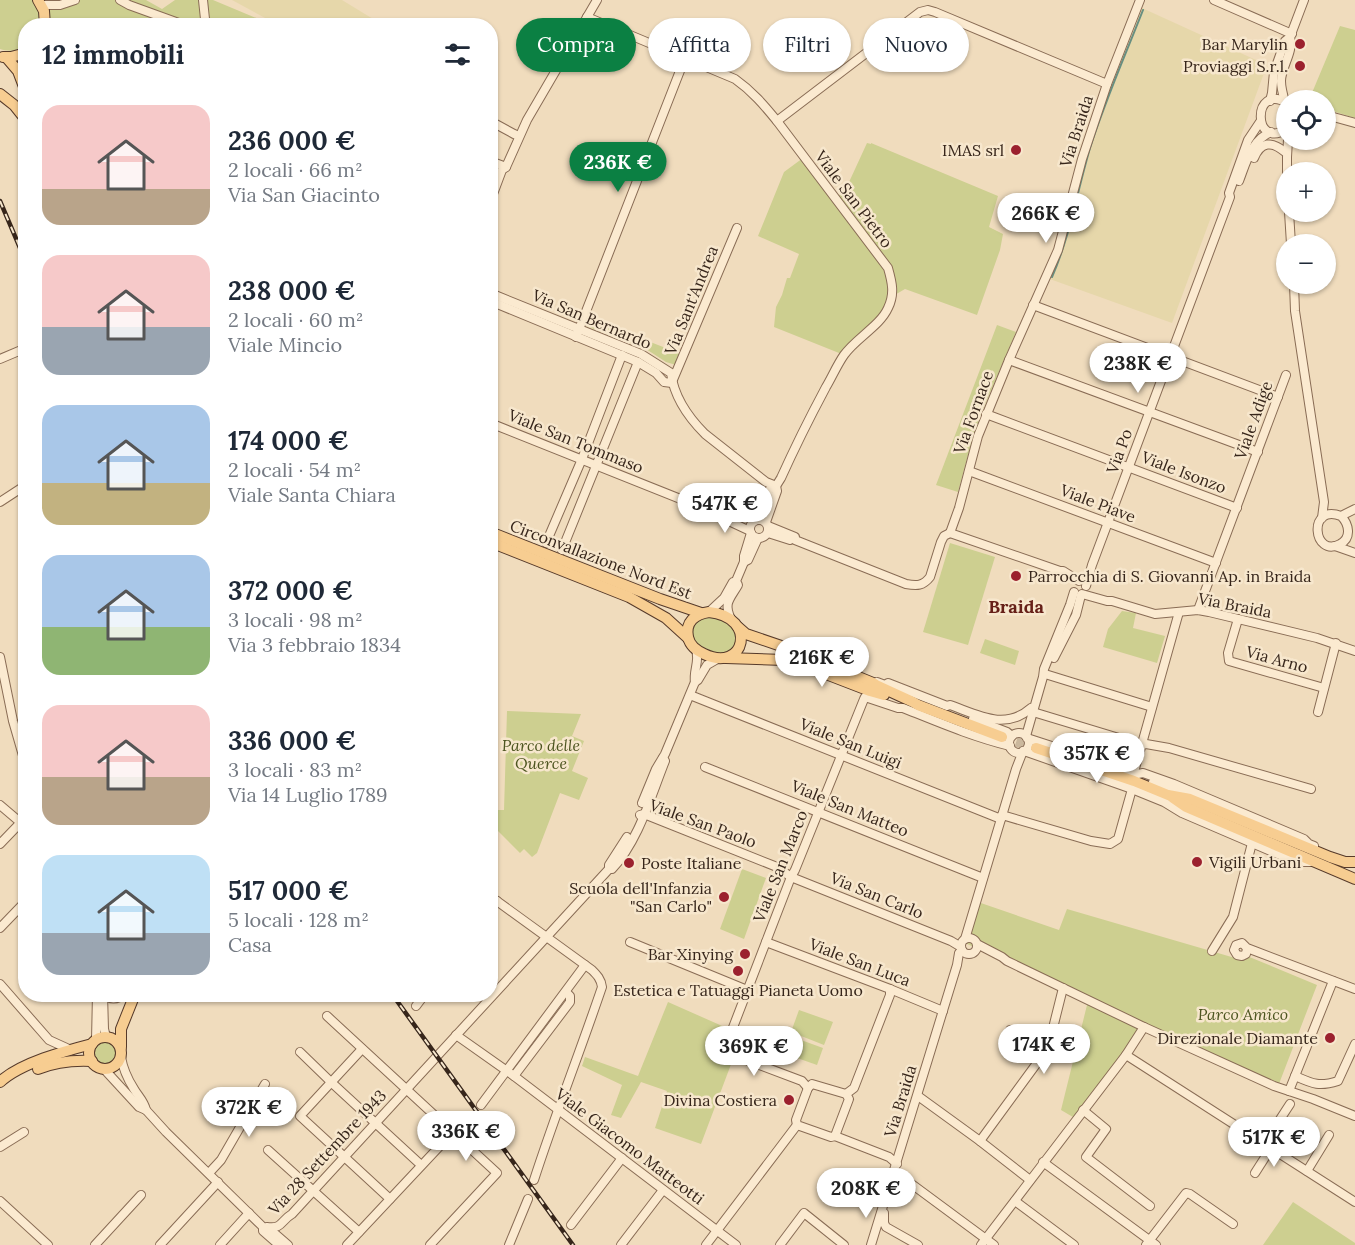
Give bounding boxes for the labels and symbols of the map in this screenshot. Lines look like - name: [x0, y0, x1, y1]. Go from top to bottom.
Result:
- place label: Bar Marylin: [1202, 34, 1288, 54]
- marker: Bar Marylin: [1293, 37, 1307, 51]
- place label: Proviaggi S.r.l.: [1183, 56, 1288, 76]
- marker: Proviaggi S.r.l.: [1293, 59, 1307, 73]
- street label: Via Braida: [1055, 93, 1097, 170]
- place label: IMAS srl: [942, 140, 1004, 160]
- pin: 236K €: [569, 142, 667, 193]
- marker: IMAS srl: [1009, 143, 1023, 157]
- street label: Viale San Pietro: [810, 146, 897, 252]
- pin: 266K €: [997, 193, 1095, 244]
- street label: Via Sant'Andrea: [660, 243, 722, 358]
- street label: Via San Bernardo: [528, 284, 655, 353]
- pin: 238K €: [1089, 343, 1187, 394]
- street label: Via Fornace: [948, 367, 997, 457]
- street label: Viale Adige: [1229, 378, 1276, 463]
- street label: Viale San Tommaso: [505, 404, 646, 477]
- street label: Via Po: [1101, 426, 1136, 477]
- street label: Viale Isonzo: [1138, 446, 1229, 497]
- street label: Viale Piave: [1057, 479, 1139, 527]
- pin: 547K €: [676, 483, 774, 534]
- street label: Circonvallazione Nord Est: [507, 515, 695, 603]
- place label: Parrocchia di S. Giovanni Ap. in Braida: [1028, 566, 1312, 586]
- marker: Parrocchia di S. Giovanni Ap. in Braida: [1009, 569, 1023, 583]
- street label: Via Braida: [1196, 588, 1273, 622]
- district label: Braida: [988, 595, 1044, 618]
- pin: 216K €: [773, 637, 871, 688]
- street label: Via Arno: [1243, 641, 1310, 677]
- street label: Viale San Luigi: [796, 713, 905, 773]
- pin: 357K €: [1048, 733, 1146, 784]
- park label: Parco delle Querce: [502, 735, 581, 773]
- street label: Viale San Matteo: [787, 775, 912, 841]
- street label: Viale San Paolo: [646, 794, 759, 852]
- street label: Viale San Marco: [748, 807, 812, 926]
- place label: Vigili Urbani: [1208, 852, 1301, 872]
- place label: Poste Italiane: [641, 853, 742, 873]
- marker: Vigili Urbani: [1190, 855, 1204, 869]
- marker: Poste Italiane: [622, 856, 636, 870]
- street label: Via San Carlo: [827, 867, 926, 923]
- place label: Scuola dell'Infanzia "San Carlo": [569, 878, 712, 916]
- marker: Scuola dell'Infanzia "San Carlo": [717, 890, 731, 904]
- street label: Viale San Luca: [806, 933, 914, 991]
- place label: Bar Xinying: [648, 944, 734, 964]
- marker: Bar Xinying: [738, 947, 752, 961]
- marker: Estetica e Tatuaggi Pianeta Uomo: [731, 964, 745, 978]
- place label: Estetica e Tatuaggi Pianeta Uomo: [613, 980, 863, 1000]
- park label: Parco Amico: [1198, 1004, 1288, 1024]
- pin: 174K €: [995, 1024, 1093, 1075]
- pin: 369K €: [705, 1026, 803, 1077]
- place label: Direzionale Diamante: [1157, 1028, 1318, 1048]
- marker: Direzionale Diamante: [1323, 1031, 1337, 1045]
- street label: Via Braida: [879, 1063, 920, 1140]
- street label: Viale Giacomo Matteotti: [551, 1083, 708, 1208]
- street label: Via 28 Settembre 1943: [263, 1085, 390, 1219]
- pin: 372K €: [200, 1087, 298, 1138]
- place label: Divina Costiera: [663, 1090, 777, 1110]
- marker: Divina Costiera: [782, 1093, 796, 1107]
- pin: 336K €: [417, 1111, 515, 1162]
- pin: 517K €: [1225, 1117, 1323, 1168]
- pin: 208K €: [817, 1168, 915, 1219]

